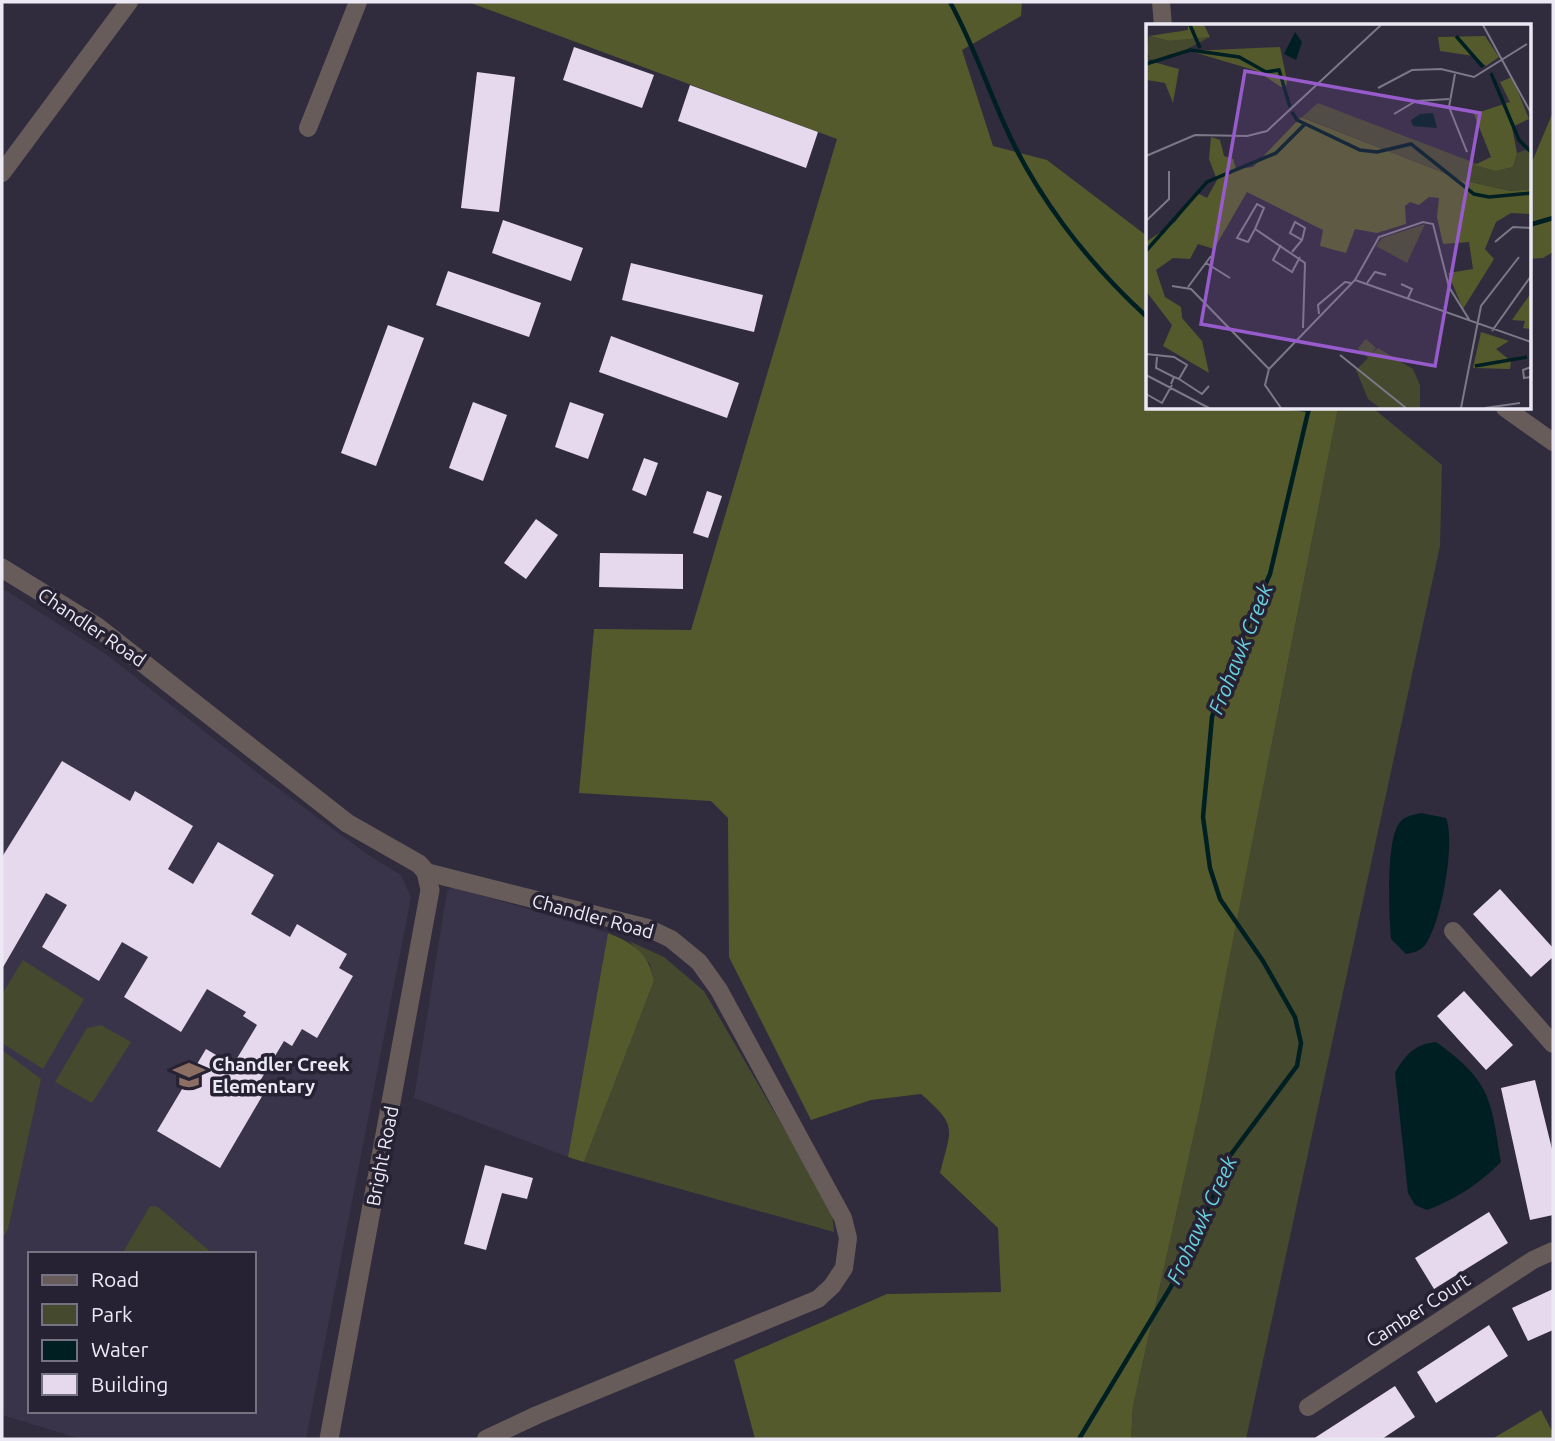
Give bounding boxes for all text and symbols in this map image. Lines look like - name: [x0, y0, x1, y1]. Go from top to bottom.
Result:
- inset map: [1146, 24, 1530, 410]
- water label: Frohawk Creek: [1203, 580, 1277, 717]
- street label: Chandler Road: [34, 583, 150, 671]
- street label: Chandler Road: [530, 889, 656, 943]
- place label: Chandler Creek Elementary: [212, 1053, 350, 1097]
- school or university icon: Chandler Creek Elementary: [172, 1058, 206, 1092]
- street label: Bright Road: [362, 1104, 402, 1208]
- water label: Frohawk Creek: [1161, 1152, 1241, 1287]
- legend: [28, 1252, 256, 1413]
- text: Road: [91, 1267, 139, 1291]
- street label: Camber Court: [1362, 1268, 1474, 1352]
- text: Park: [91, 1302, 133, 1326]
- text: Water: [91, 1337, 149, 1361]
- text: Building: [91, 1372, 168, 1396]

